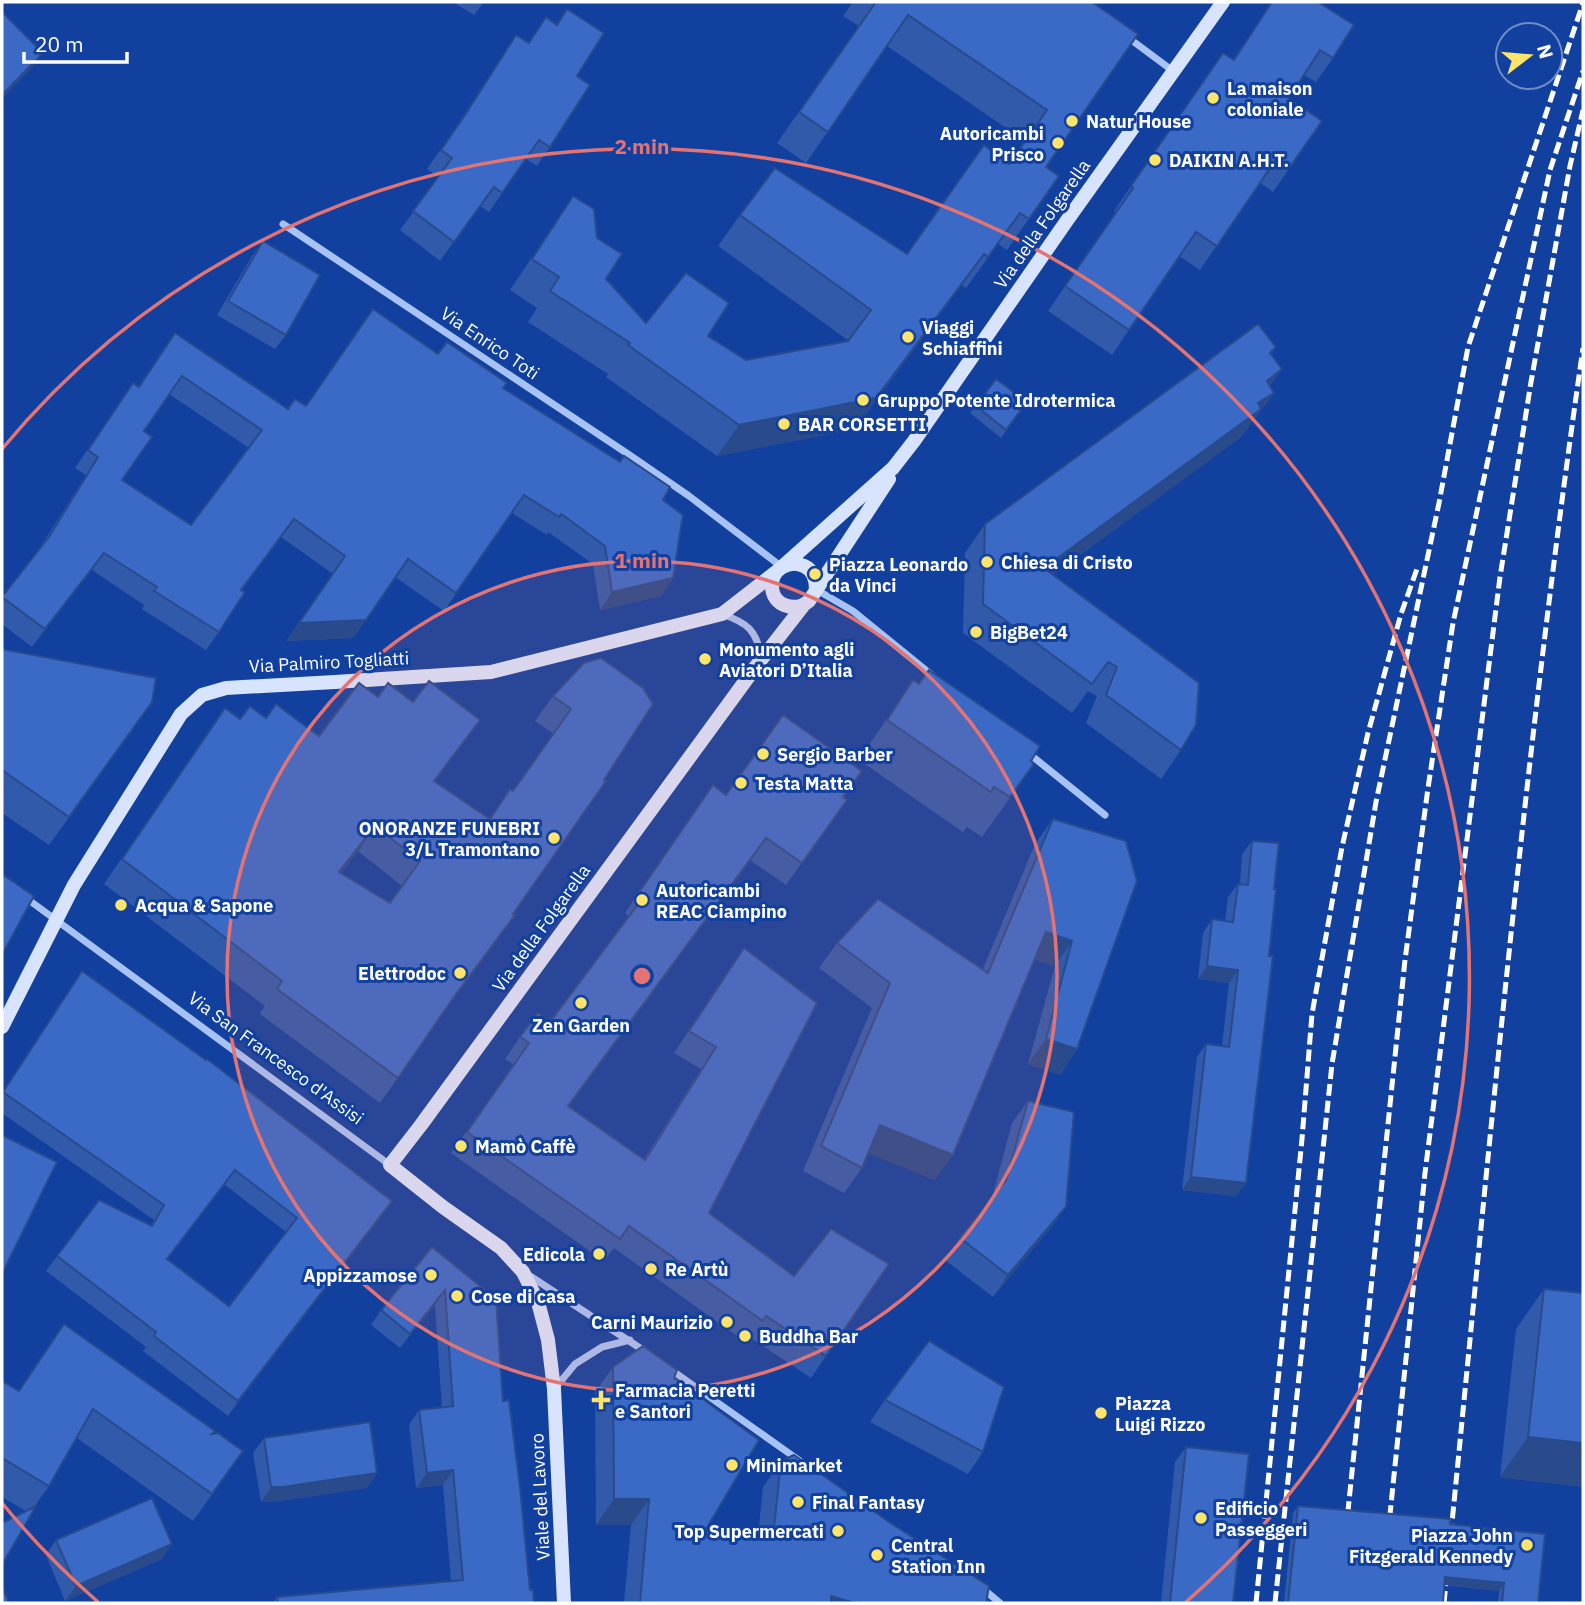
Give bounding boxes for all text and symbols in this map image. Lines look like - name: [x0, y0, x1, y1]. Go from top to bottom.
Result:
- scale bar: [24, 21, 128, 65]
- north arrow: [1494, 21, 1564, 91]
- text: 20 m: [35, 30, 84, 58]
- text: N: [1532, 41, 1559, 61]
- place label: La maison coloniale: [1227, 77, 1313, 121]
- marker: La maison coloniale: [1205, 90, 1221, 106]
- place label: Natur House: [1086, 110, 1191, 133]
- marker: Natur House: [1064, 113, 1080, 129]
- place label: Autoricambi Prisco: [940, 122, 1044, 166]
- text: 2 min: [615, 132, 669, 160]
- marker: Autoricambi Prisco: [1050, 135, 1066, 151]
- place label: DAIKIN A.H.T.: [1169, 149, 1289, 172]
- marker: DAIKIN A.H.T.: [1147, 152, 1163, 168]
- street label: Via della Folgarella: [989, 155, 1095, 293]
- street label: Via Enrico Toti: [436, 301, 544, 385]
- place label: Viaggi Schiaffini: [922, 316, 1003, 360]
- marker: Viaggi Schiaffini: [900, 329, 916, 345]
- place label: Gruppo Potente Idrotermica: [877, 389, 1115, 412]
- marker: Gruppo Potente Idrotermica: [855, 392, 871, 408]
- place label: BAR CORSETTI: [798, 413, 926, 436]
- marker: BAR CORSETTI: [776, 416, 792, 432]
- text: 1 min: [615, 546, 669, 574]
- place label: Chiesa di Cristo: [1001, 551, 1133, 574]
- place label: Piazza Leonardo da Vinci: [829, 553, 968, 597]
- marker: Chiesa di Cristo: [979, 554, 995, 570]
- marker: Piazza Leonardo da Vinci: [807, 566, 823, 582]
- place label: BigBet24: [990, 621, 1068, 644]
- marker: BigBet24: [968, 624, 984, 640]
- place label: Monumento agli Aviatori D’Italia: [719, 638, 854, 682]
- street label: Via Palmiro Togliatti: [248, 646, 410, 678]
- marker: Monumento agli Aviatori D’Italia: [697, 651, 713, 667]
- place label: Sergio Barber: [777, 743, 893, 766]
- marker: Sergio Barber: [755, 746, 771, 762]
- place label: Testa Matta: [755, 772, 854, 795]
- marker: Testa Matta: [733, 775, 749, 791]
- place label: ONORANZE FUNEBRI 3/L Tramontano: [359, 817, 540, 861]
- marker: ONORANZE FUNEBRI 3/L Tramontano: [546, 830, 562, 846]
- street label: Via della Folgarella: [487, 859, 595, 996]
- place label: Autoricambi REAC Ciampino: [656, 879, 787, 923]
- marker: Autoricambi REAC Ciampino: [634, 892, 650, 908]
- place label: Acqua & Sapone: [135, 894, 273, 917]
- marker: Acqua & Sapone: [113, 897, 129, 913]
- place label: Elettrodoc: [358, 962, 446, 985]
- centre of rings: [630, 964, 654, 988]
- marker: Elettrodoc: [452, 965, 468, 981]
- street label: Via San Francesco d'Assisi: [184, 987, 368, 1129]
- marker: Zen Garden: [573, 995, 589, 1011]
- place label: Zen Garden: [532, 1014, 630, 1037]
- place label: Mamò Caffè: [475, 1135, 576, 1158]
- marker: Mamò Caffè: [453, 1138, 469, 1154]
- place label: Edicola: [523, 1243, 585, 1266]
- marker: Edicola: [591, 1246, 607, 1262]
- place label: Re Artù: [665, 1258, 729, 1281]
- marker: Re Artù: [643, 1261, 659, 1277]
- place label: Appizzamose: [303, 1264, 417, 1287]
- marker: Appizzamose: [423, 1267, 439, 1283]
- place label: Cose di casa: [471, 1285, 576, 1308]
- marker: Cose di casa: [449, 1288, 465, 1304]
- place label: Carni Maurizio: [591, 1311, 713, 1334]
- marker: Carni Maurizio: [719, 1314, 735, 1330]
- place label: Buddha Bar: [759, 1325, 858, 1348]
- marker: Buddha Bar: [737, 1328, 753, 1344]
- place label: Farmacia Peretti e Santori: [615, 1379, 755, 1423]
- marker: Farmacia Peretti e Santori: [593, 1392, 609, 1408]
- place label: Piazza Luigi Rizzo: [1115, 1392, 1206, 1436]
- marker: Piazza Luigi Rizzo: [1093, 1405, 1109, 1421]
- street label: Viale del Lavoro: [525, 1433, 555, 1561]
- place label: Minimarket: [746, 1454, 842, 1477]
- marker: Minimarket: [724, 1457, 740, 1473]
- place label: Final Fantasy: [812, 1491, 925, 1514]
- marker: Final Fantasy: [790, 1494, 806, 1510]
- place label: Edificio Passeggeri: [1215, 1497, 1307, 1541]
- marker: Edificio Passeggeri: [1193, 1510, 1209, 1526]
- place label: Top Supermercati: [674, 1520, 824, 1543]
- marker: Top Supermercati: [830, 1523, 846, 1539]
- place label: Piazza John Fitzgerald Kennedy: [1349, 1524, 1513, 1568]
- place label: Central Station Inn: [891, 1534, 986, 1578]
- marker: Piazza John Fitzgerald Kennedy: [1519, 1537, 1535, 1553]
- marker: Central Station Inn: [869, 1547, 885, 1563]

